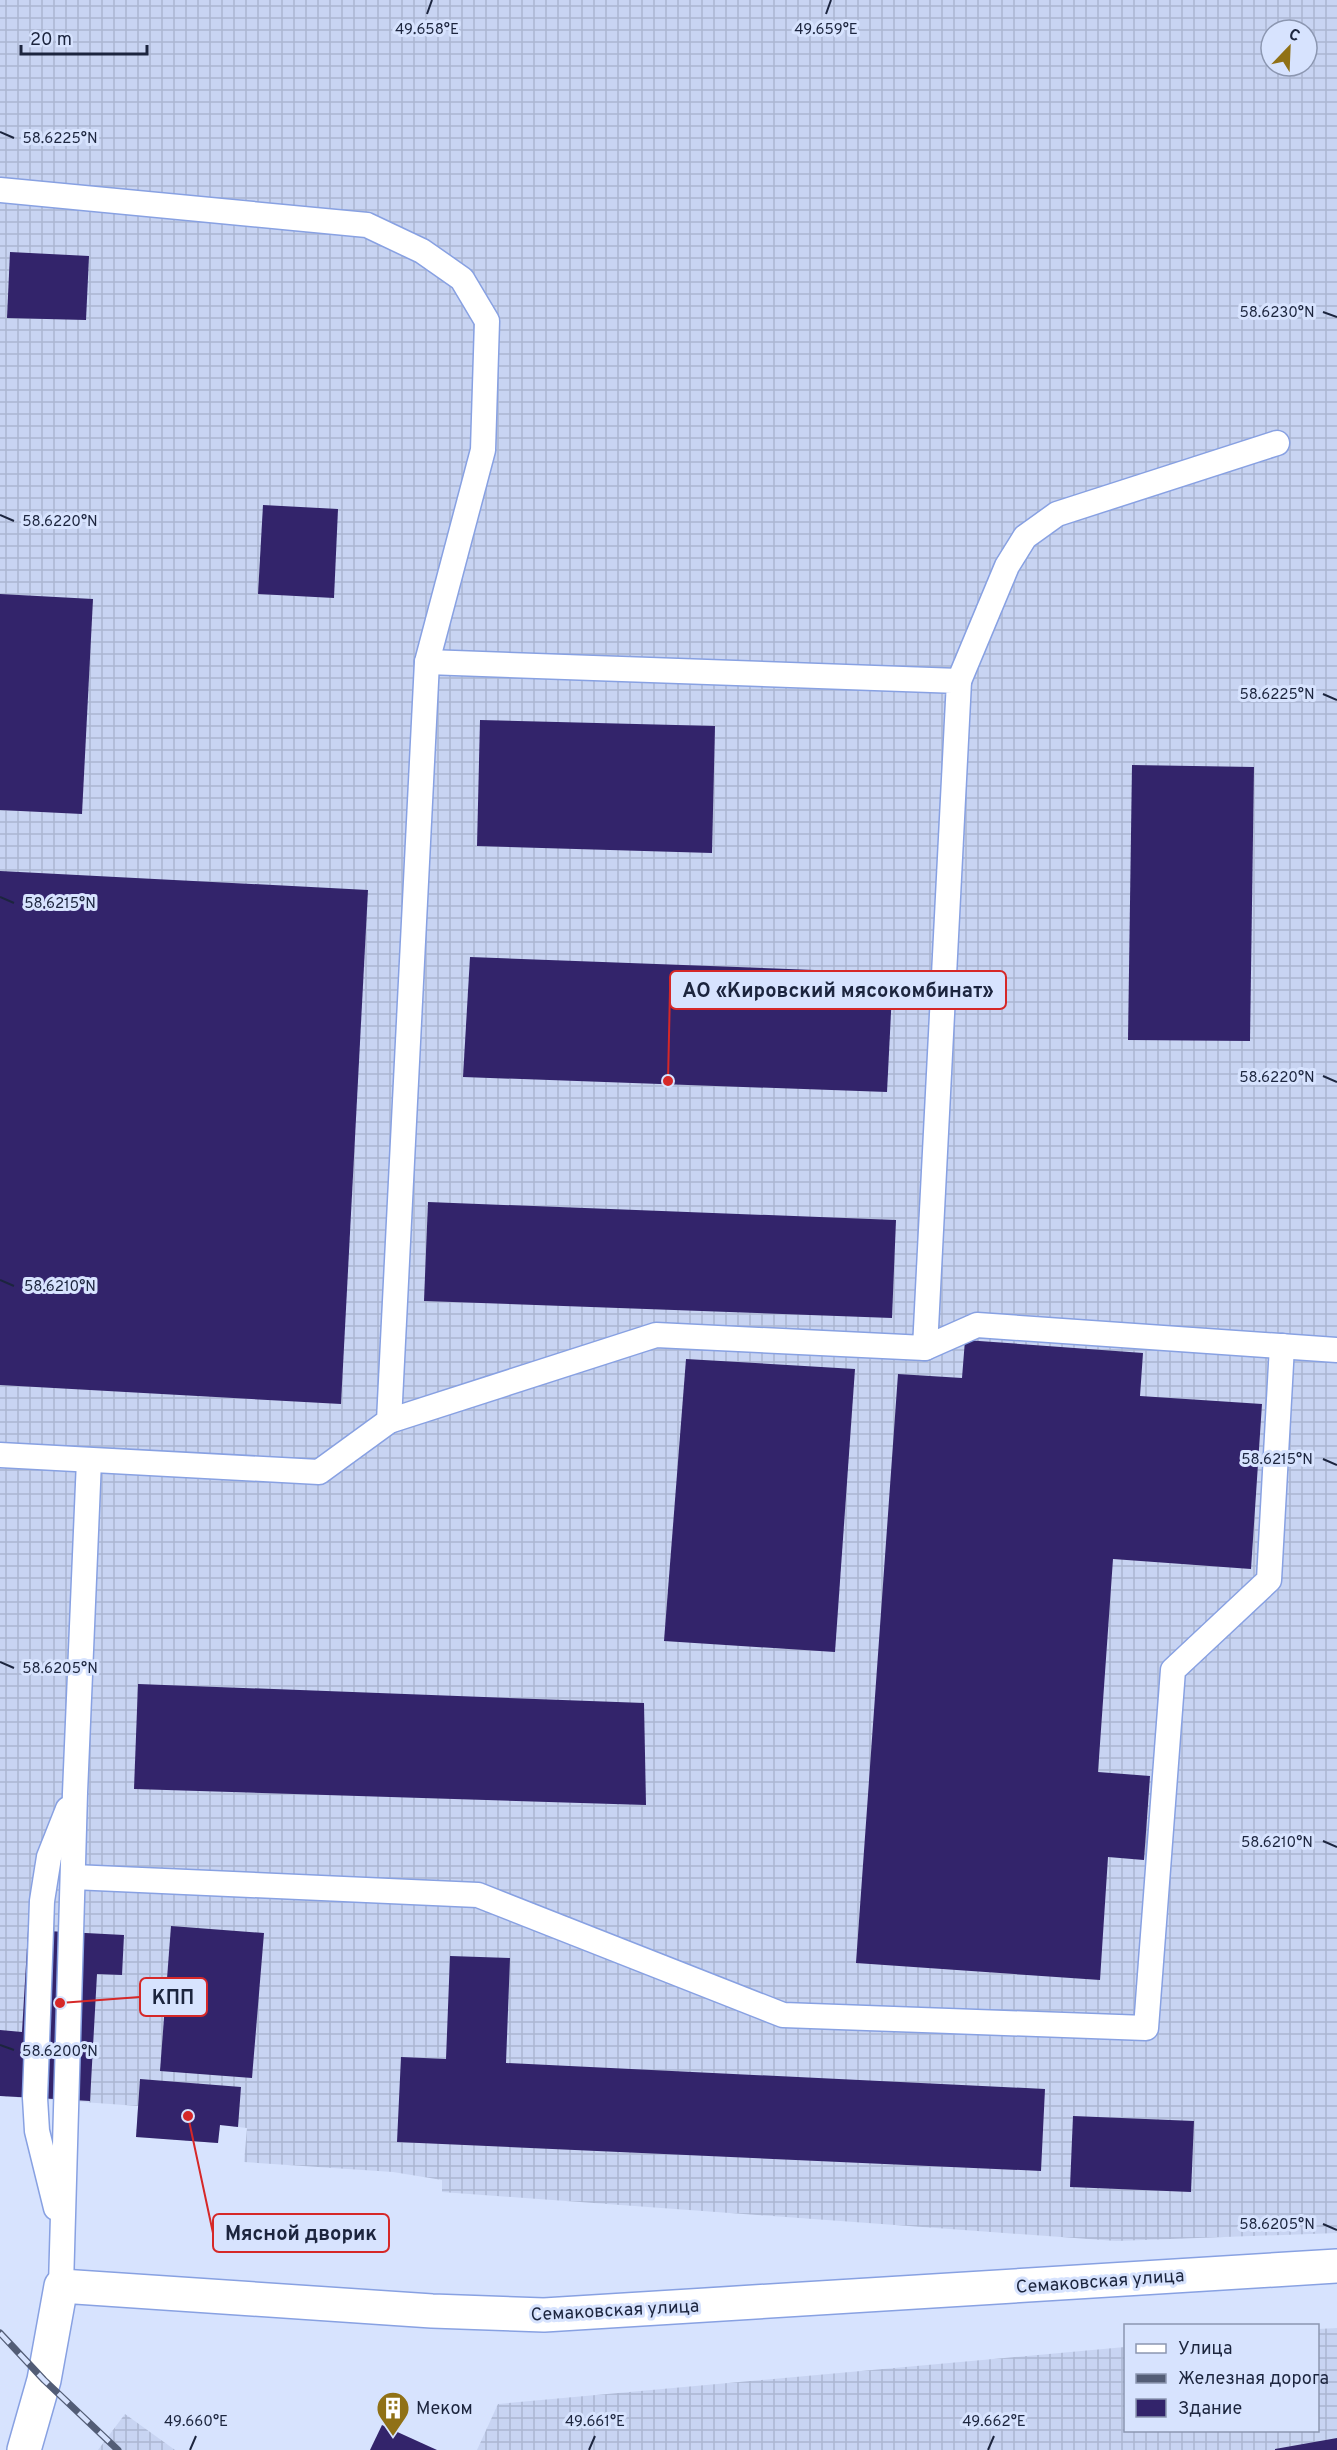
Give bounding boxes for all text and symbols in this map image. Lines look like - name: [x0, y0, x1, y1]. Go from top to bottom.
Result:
- scale bar: [21, 18, 147, 56]
- north arrow: [1259, 18, 1319, 78]
- text: 49.658°E: [395, 21, 459, 40]
- text: 49.659°E: [794, 21, 858, 40]
- text: С: [1285, 25, 1303, 47]
- text: 20 m: [30, 29, 72, 52]
- text: 58.6225°N: [22, 130, 98, 149]
- text: 58.6230°N: [1239, 304, 1315, 323]
- text: 58.6220°N: [22, 513, 98, 532]
- text: 58.6225°N: [1239, 686, 1315, 705]
- text: 58.6215°N: [24, 895, 96, 914]
- callout: АО «Кировский мясокомбинат»: [670, 971, 1006, 1009]
- text: АО «Кировский мясокомбинат»: [682, 979, 994, 1005]
- text: 58.6220°N: [1239, 1069, 1315, 1088]
- text: 58.6210°N: [24, 1278, 96, 1297]
- text: 58.6215°N: [1241, 1451, 1313, 1470]
- text: 58.6205°N: [22, 1660, 98, 1679]
- text: 58.6210°N: [1241, 1834, 1313, 1853]
- callout: КПП: [140, 1978, 207, 2016]
- text: КПП: [152, 1986, 194, 2012]
- text: 58.6200°N: [22, 2043, 98, 2062]
- callout: Мясной дворик: [213, 2214, 389, 2252]
- text: 58.6205°N: [1239, 2216, 1315, 2235]
- text: Мясной дворик: [225, 2222, 377, 2248]
- street label: Семаковская улица: [1015, 2265, 1185, 2300]
- street label: Семаковская улица: [530, 2296, 700, 2327]
- legend: [1124, 2324, 1319, 2432]
- text: Улица: [1178, 2338, 1232, 2361]
- text: Железная дорога: [1178, 2368, 1329, 2391]
- building icon: Меком: [375, 2390, 411, 2437]
- place label: Меком: [416, 2398, 473, 2421]
- text: Здание: [1178, 2398, 1242, 2421]
- text: 49.660°E: [164, 2413, 228, 2432]
- text: 49.661°E: [565, 2413, 625, 2432]
- text: 49.662°E: [962, 2413, 1026, 2432]

